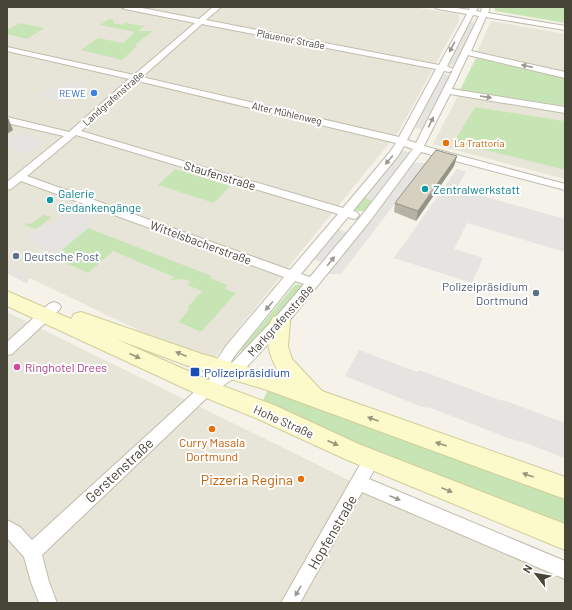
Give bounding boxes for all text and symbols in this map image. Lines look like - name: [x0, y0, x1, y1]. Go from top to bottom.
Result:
- street label: Plauener Straße: [256, 26, 326, 52]
- one-way arrow: [449, 41, 456, 53]
- one-way arrow: [521, 63, 533, 69]
- street label: Landgrafenstraße: [80, 68, 146, 128]
- place label: REWE: [59, 87, 86, 99]
- marker: REWE: [89, 88, 99, 98]
- one-way arrow: [479, 94, 492, 100]
- street label: Alter Mühlenweg: [251, 99, 323, 127]
- one-way arrow: [428, 116, 434, 128]
- place label: La Trattoria: [454, 137, 505, 149]
- marker: La Trattoria: [441, 138, 451, 148]
- one-way arrow: [385, 155, 393, 166]
- street label: Staufenstraße: [182, 157, 258, 193]
- place label: Zentralwerkstatt: [433, 182, 520, 196]
- marker: Zentralwerkstatt: [420, 184, 430, 194]
- place label: Galerie Gedankengänge: [58, 186, 141, 214]
- marker: Galerie Gedankengänge: [45, 195, 55, 205]
- street label: Wittelsbacherstraße: [148, 217, 254, 267]
- place label: Deutsche Post: [24, 249, 99, 263]
- marker: Deutsche Post: [11, 251, 21, 261]
- one-way arrow: [326, 256, 335, 267]
- place label: Polizeipräsidium Dortmund: [442, 279, 528, 307]
- street label: Markgrafenstraße: [244, 281, 316, 359]
- marker: Polizeipräsidium Dortmund: [531, 288, 541, 298]
- one-way arrow: [264, 301, 273, 311]
- one-way arrow: [175, 351, 187, 357]
- one-way arrow: [129, 353, 141, 359]
- place label: Ringhotel Drees: [25, 360, 107, 374]
- marker: Ringhotel Drees: [12, 362, 22, 372]
- place label: Polizeipräsidium: [204, 365, 290, 379]
- marker: Polizeipräsidium: [189, 366, 201, 378]
- street label: Hohe Straße: [252, 401, 316, 441]
- one-way arrow: [367, 416, 379, 422]
- marker: Curry Masala Dortmund: [207, 424, 217, 434]
- street label: Gerstenstraße: [81, 434, 157, 506]
- place label: Curry Masala Dortmund: [179, 435, 245, 463]
- one-way arrow: [327, 440, 338, 446]
- one-way arrow: [434, 441, 446, 447]
- place label: Pizzeria Regina: [201, 471, 293, 488]
- one-way arrow: [522, 472, 534, 478]
- marker: Pizzeria Regina: [296, 474, 306, 484]
- one-way arrow: [441, 487, 452, 493]
- street label: Hopfenstraße: [304, 492, 360, 572]
- one-way arrow: [389, 496, 401, 502]
- north arrow: [516, 554, 556, 594]
- text: N: [520, 562, 534, 575]
- one-way arrow: [294, 585, 301, 597]

